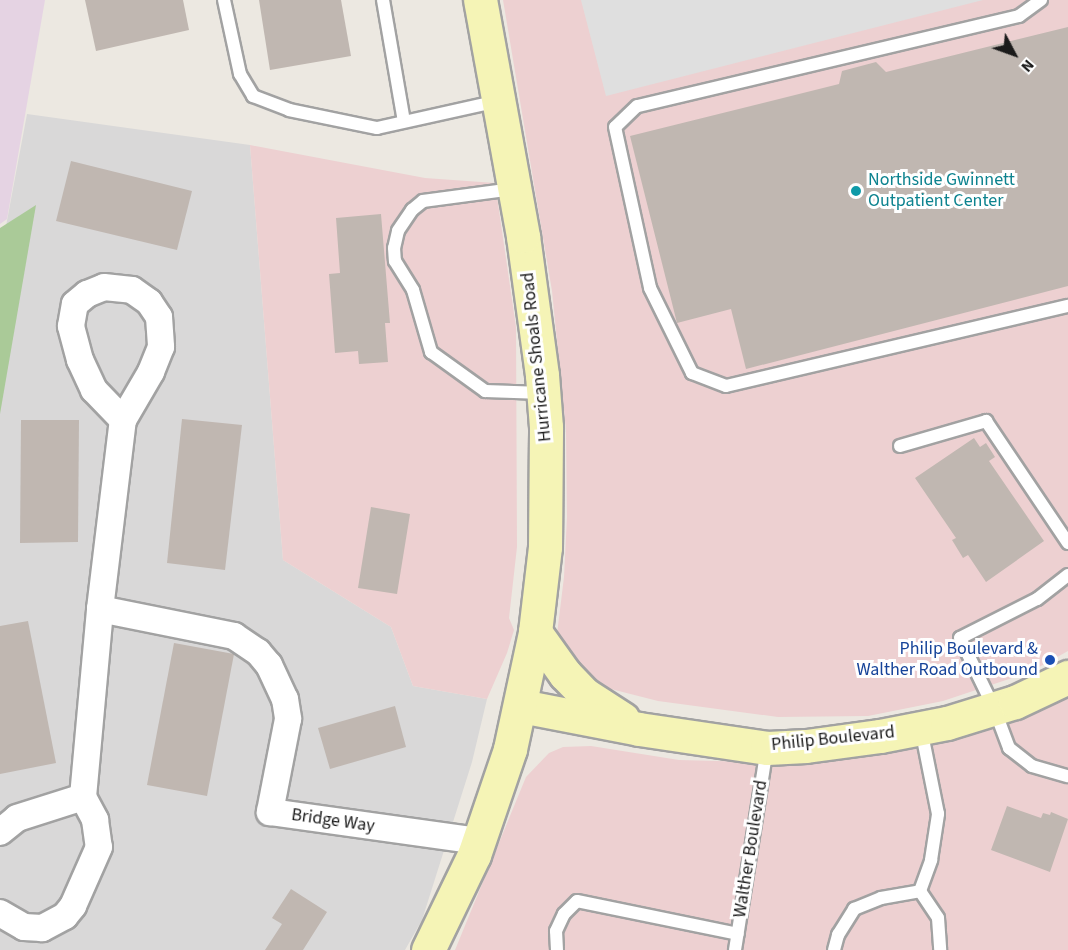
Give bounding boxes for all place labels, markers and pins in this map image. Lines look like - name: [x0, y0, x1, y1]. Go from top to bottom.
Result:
- place label: Northside Gwinnett Outpatient Center: [868, 170, 1015, 213]
- marker: Northside Gwinnett Outpatient Center: [849, 184, 863, 198]
- place label: Philip Boulevard & Walther Road Outbound: [856, 639, 1038, 682]
- marker: Philip Boulevard & Walther Road Outbound: [1043, 653, 1057, 667]

